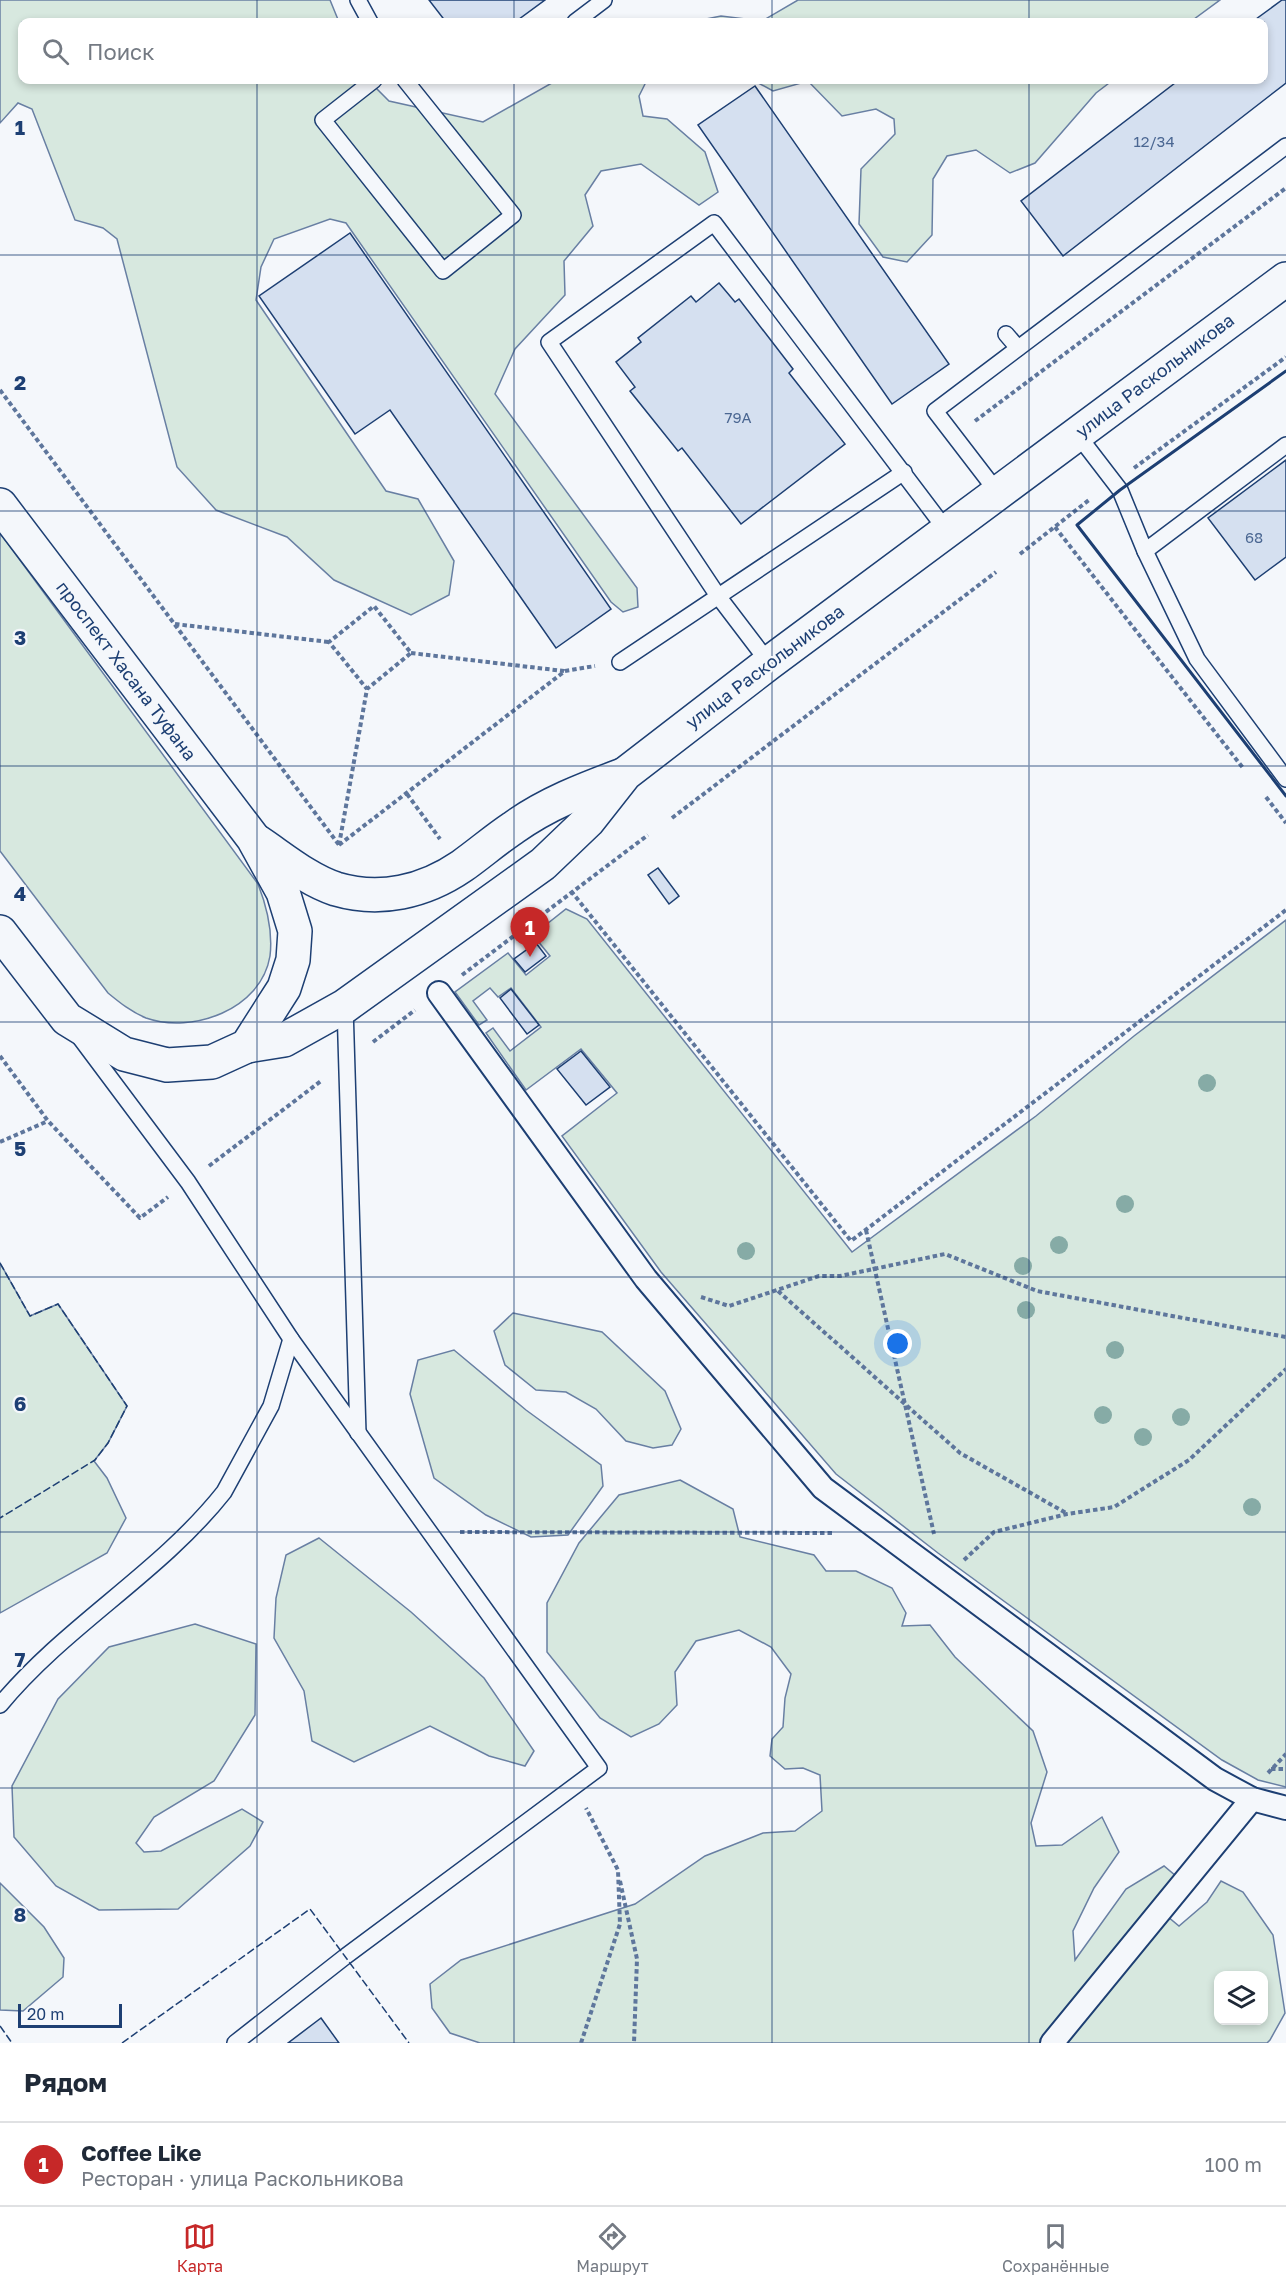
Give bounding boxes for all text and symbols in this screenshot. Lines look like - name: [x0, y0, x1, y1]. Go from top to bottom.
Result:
- search box: [18, 18, 1268, 84]
- icon: search: [39, 35, 72, 68]
- text: Поиск: [87, 38, 155, 65]
- text: 1: [15, 115, 25, 139]
- house number: 12/34: [1133, 132, 1175, 150]
- street label: улица Раскольникова: [1071, 308, 1238, 442]
- text: 2: [14, 370, 26, 394]
- house number: 79А: [724, 408, 752, 426]
- house number: 68: [1245, 528, 1263, 546]
- street label: проспект Хасана Туфана: [52, 576, 201, 764]
- street label: улица Раскольникова: [681, 599, 848, 733]
- text: 3: [14, 625, 26, 649]
- text: 4: [14, 881, 26, 905]
- pin: 1: [510, 908, 550, 957]
- text: 5: [14, 1136, 26, 1160]
- your location: [883, 1329, 912, 1358]
- text: 6: [14, 1391, 26, 1415]
- text: 7: [15, 1647, 26, 1671]
- text: 8: [14, 1902, 26, 1926]
- map controls: [1214, 1971, 1268, 2025]
- button: layers: [1214, 1971, 1268, 2025]
- scale bar: [18, 2001, 122, 2028]
- text: 20 m: [27, 2004, 64, 2024]
- text: Рядом: [24, 2067, 107, 2098]
- text: Coffee Like: [81, 2139, 201, 2166]
- text: 1: [38, 2152, 49, 2176]
- text: 100 m: [1205, 2152, 1262, 2176]
- text: Ресторан · улица Раскольникова: [81, 2166, 404, 2190]
- tab: Карта: [177, 2220, 223, 2276]
- tab: Маршрут: [576, 2220, 649, 2276]
- tab: Сохранённые: [1002, 2220, 1109, 2276]

